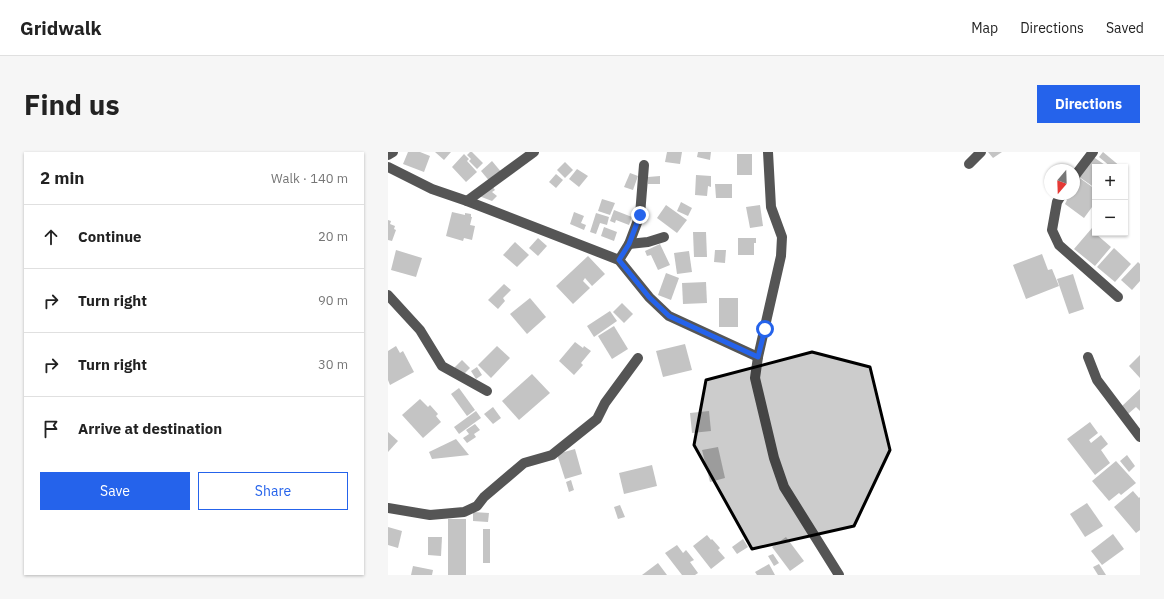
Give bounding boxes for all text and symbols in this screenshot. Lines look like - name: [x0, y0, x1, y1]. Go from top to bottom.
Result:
- text: Gridwalk: [20, 16, 102, 40]
- text: Map: [971, 19, 998, 37]
- text: Directions: [1020, 19, 1084, 37]
- text: Saved: [1106, 19, 1144, 37]
- button: Directions: [1037, 85, 1140, 123]
- text: Find us: [24, 86, 120, 123]
- north arrow: [1044, 164, 1080, 200]
- map controls: [1092, 164, 1128, 236]
- button: +: [1092, 164, 1128, 200]
- text: 2 min: [40, 167, 84, 189]
- text: Walk · 140 m: [271, 170, 348, 187]
- button: −: [1092, 200, 1128, 236]
- route end: [631, 206, 649, 224]
- icon: ahead: [40, 226, 62, 248]
- text: Continue: [78, 227, 142, 246]
- text: 20 m: [318, 228, 348, 245]
- icon: right: [40, 290, 62, 312]
- text: Turn right: [78, 291, 147, 310]
- text: 90 m: [318, 292, 348, 309]
- route start: [756, 320, 774, 338]
- icon: right: [40, 354, 62, 376]
- text: Turn right: [78, 355, 147, 374]
- text: 30 m: [318, 356, 348, 373]
- icon: arrive: [40, 418, 62, 440]
- text: Arrive at destination: [78, 419, 222, 438]
- button: Save: [40, 472, 190, 510]
- button: Share: [198, 472, 348, 510]

